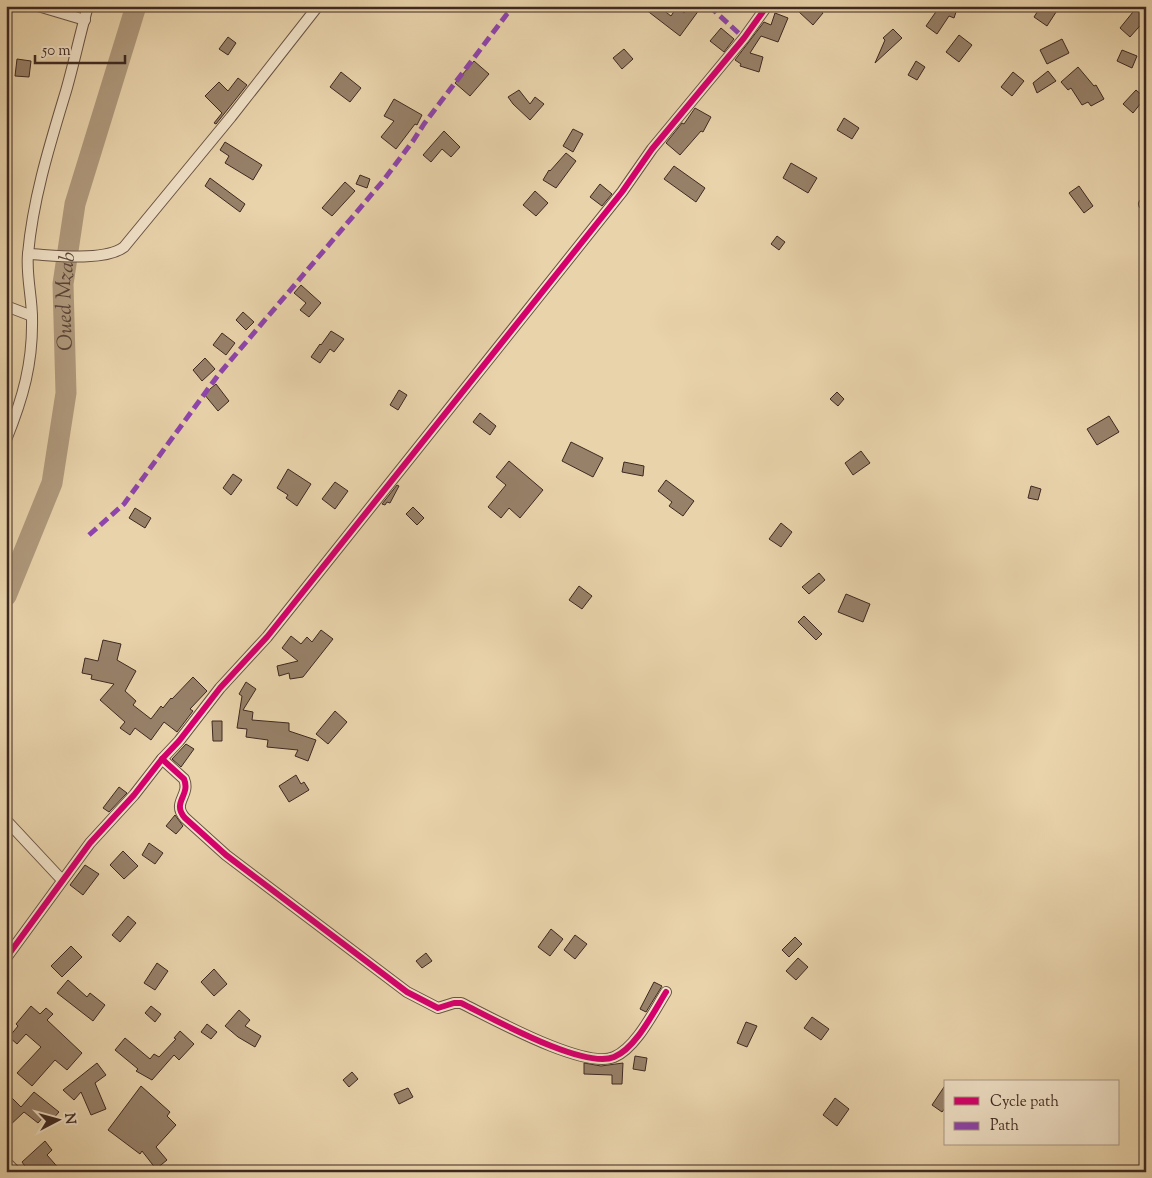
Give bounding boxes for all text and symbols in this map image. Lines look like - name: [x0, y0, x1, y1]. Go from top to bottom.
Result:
- scale bar: [35, 32, 125, 64]
- text: 50 m: [41, 41, 71, 62]
- water label: Oued Mzab: [50, 250, 85, 351]
- legend: [944, 1080, 1120, 1146]
- text: Cycle path: [990, 1092, 1059, 1113]
- north arrow: [32, 1096, 82, 1146]
- text: N: [58, 1112, 79, 1125]
- text: Path: [990, 1116, 1019, 1137]

